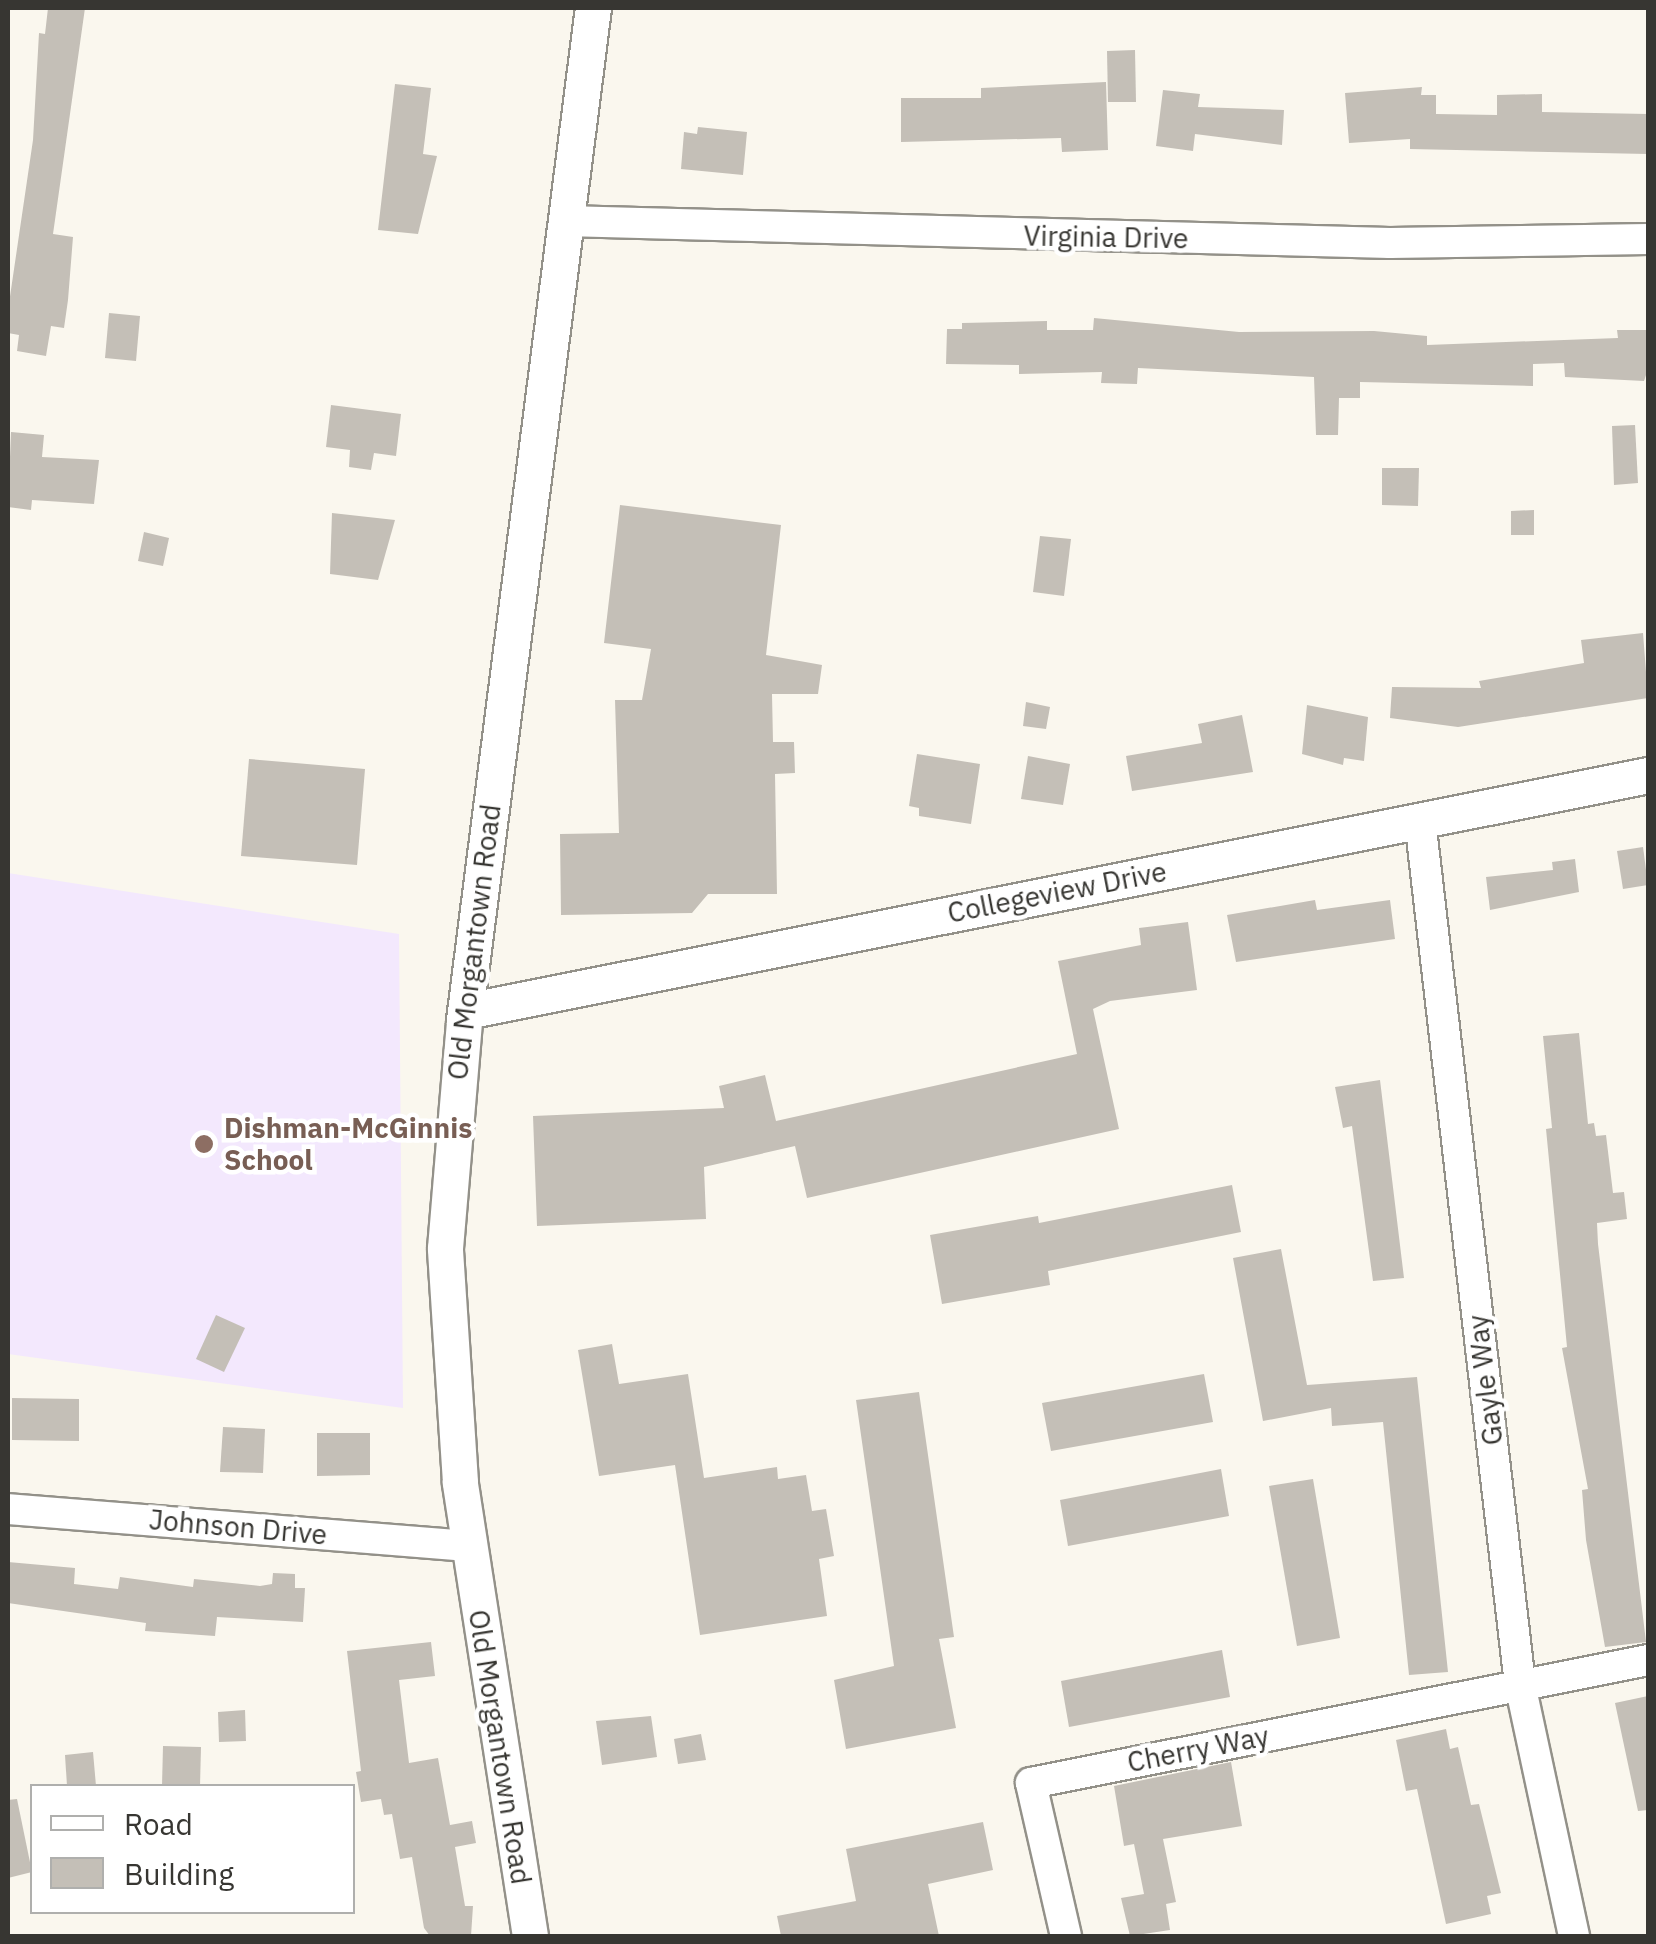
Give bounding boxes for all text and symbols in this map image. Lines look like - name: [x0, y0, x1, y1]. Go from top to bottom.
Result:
- street label: Virginia Drive: [1023, 219, 1189, 255]
- street label: Old Morgantown Road: [440, 802, 508, 1082]
- street label: Collegeview Drive: [945, 854, 1169, 930]
- place label: Dishman-McGinnis School: [224, 1111, 472, 1177]
- marker: Dishman-McGinnis School: [193, 1133, 215, 1155]
- street label: Gayle Way: [1460, 1313, 1510, 1447]
- street label: Johnson Drive: [148, 1502, 328, 1552]
- street label: Old Morgantown Road: [462, 1607, 538, 1887]
- street label: Cherry Way: [1124, 1719, 1272, 1779]
- legend: [30, 1784, 355, 1914]
- text: Road: [124, 1804, 193, 1843]
- text: Building: [124, 1854, 234, 1893]

